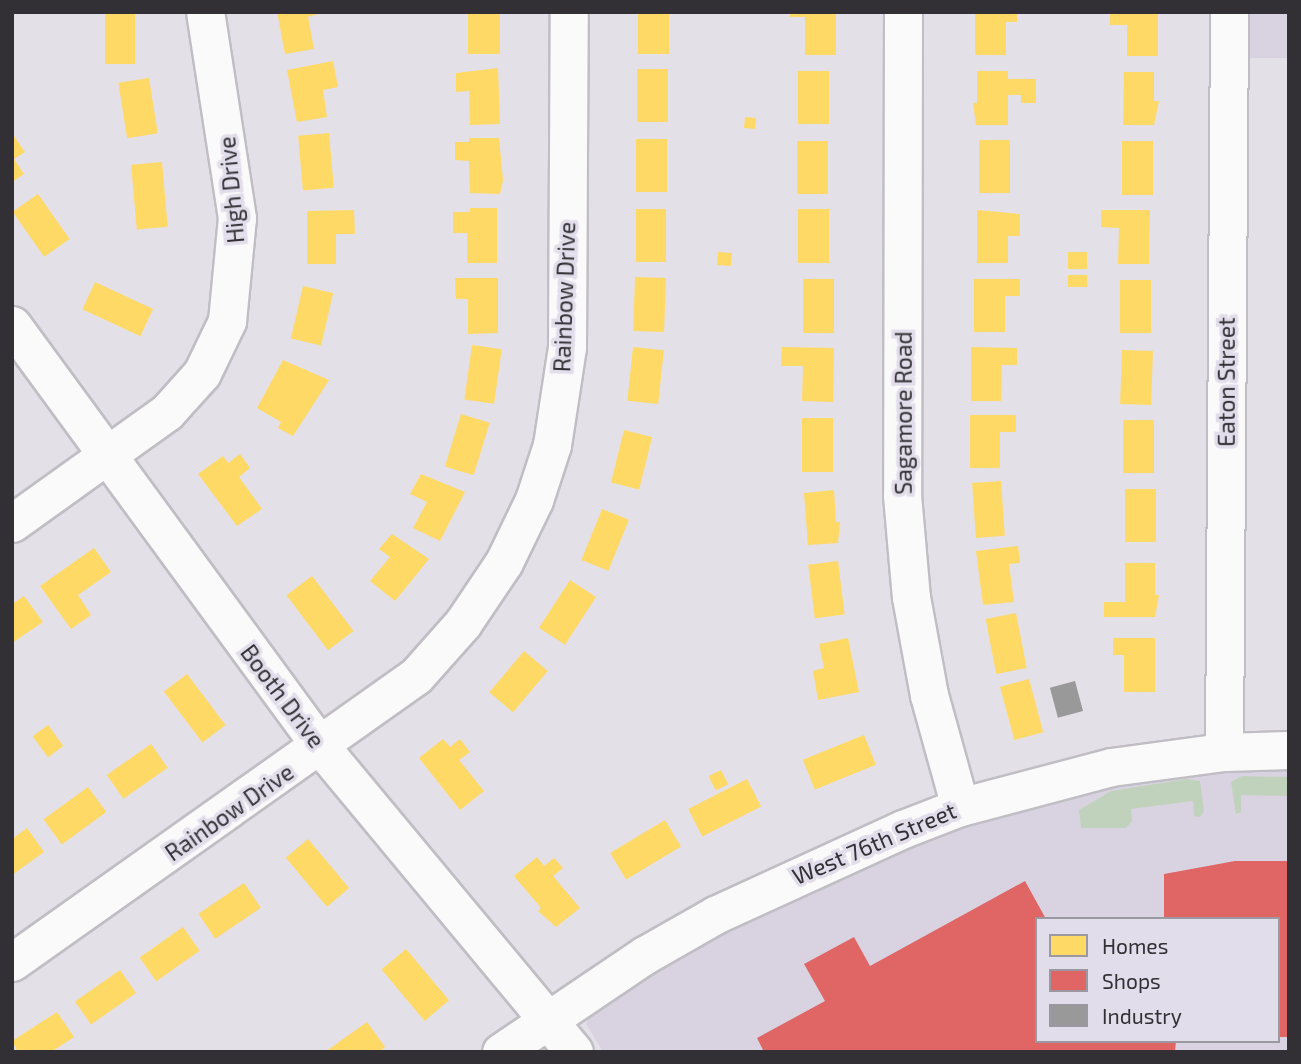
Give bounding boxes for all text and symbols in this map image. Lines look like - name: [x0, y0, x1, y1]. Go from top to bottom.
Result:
- street label: High Drive: [213, 136, 249, 244]
- street label: Rainbow Drive: [548, 221, 580, 373]
- street label: Eaton Street: [1212, 317, 1240, 447]
- street label: Sagamore Road: [889, 331, 917, 495]
- street label: Booth Drive: [235, 639, 331, 753]
- street label: Rainbow Drive: [159, 757, 299, 867]
- street label: West 76th Street: [788, 796, 960, 890]
- legend: [1035, 917, 1280, 1043]
- text: Homes: [1102, 933, 1168, 958]
- text: Shops: [1102, 968, 1161, 993]
- text: Industry: [1102, 1003, 1182, 1028]

